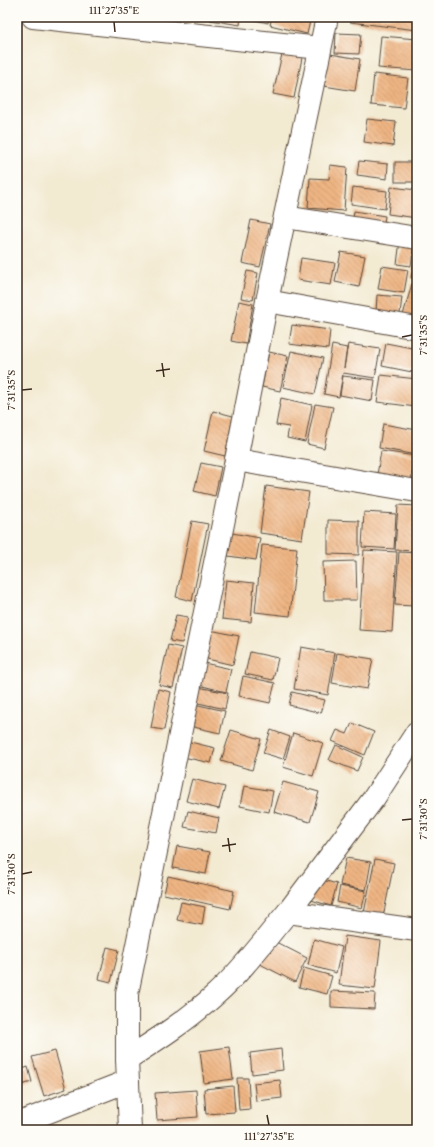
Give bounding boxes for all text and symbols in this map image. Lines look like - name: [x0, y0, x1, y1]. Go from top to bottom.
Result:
- text: 111°27'35"E: [89, 4, 139, 17]
- text: 7°31'35"S: [417, 315, 430, 355]
- text: 7°31'35"S: [5, 370, 18, 410]
- text: 7°31'30"S: [417, 798, 430, 840]
- text: 7°31'30"S: [5, 853, 18, 895]
- text: 111°27'35"E: [244, 1130, 294, 1143]

